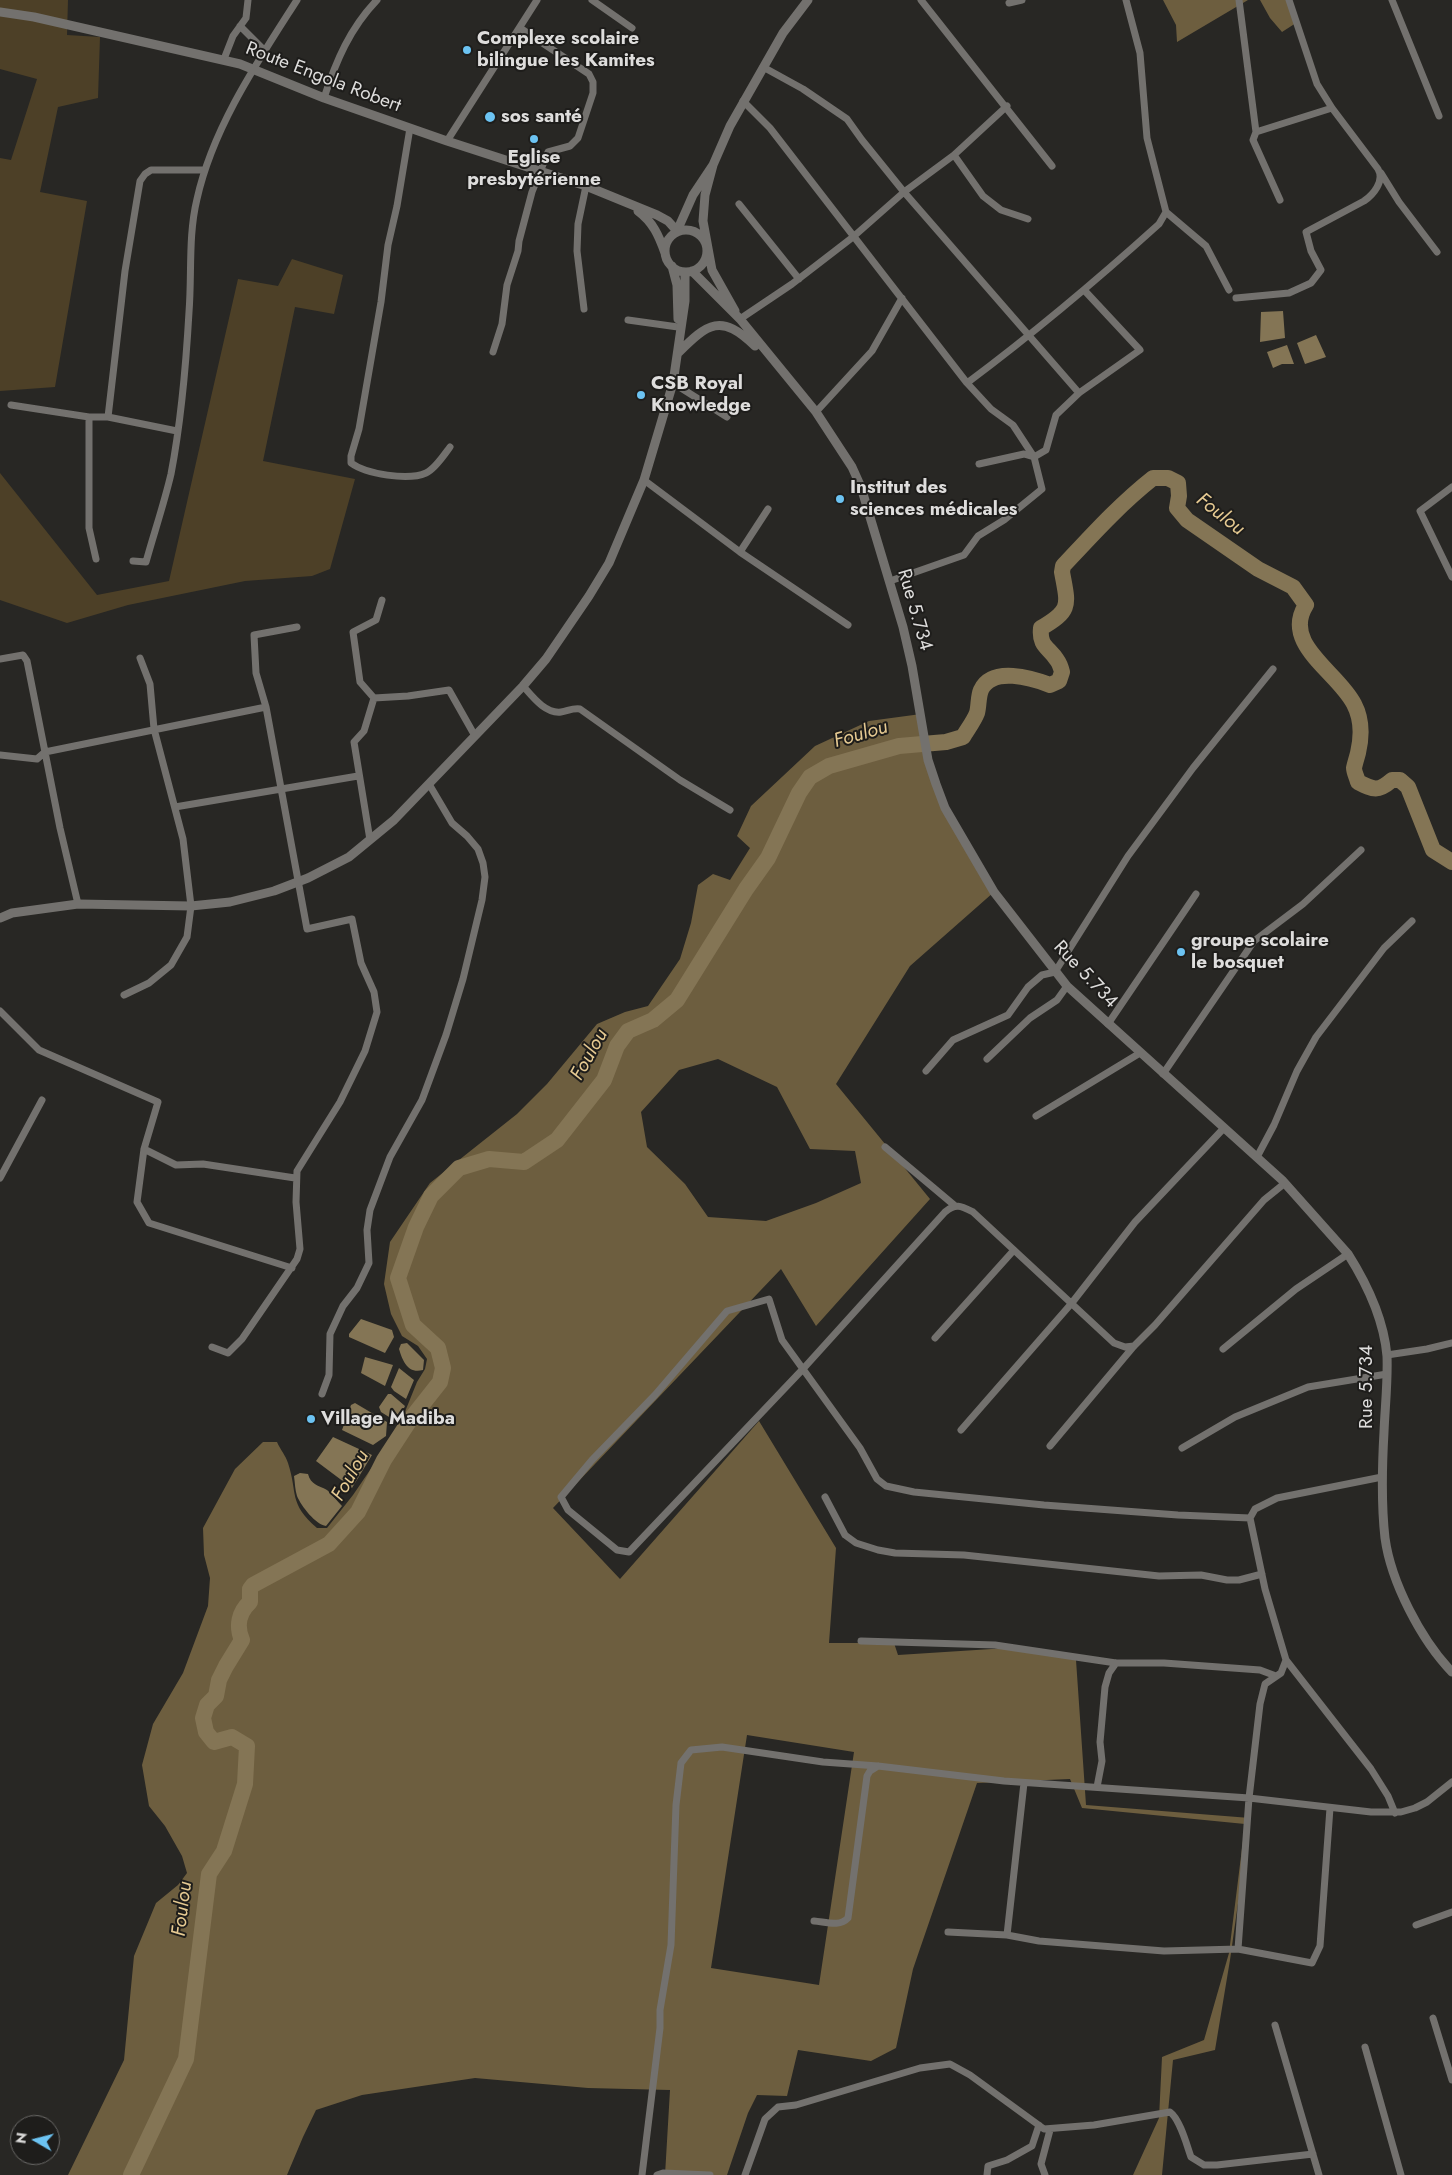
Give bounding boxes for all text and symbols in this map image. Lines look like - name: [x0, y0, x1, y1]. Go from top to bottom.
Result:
- place label: Complexe scolaire bilingue les Kamites: [477, 28, 655, 72]
- street label: Route Engola Robert: [242, 38, 404, 118]
- marker: Complexe scolaire bilingue les Kamites: [461, 44, 473, 56]
- place label: sos santé: [501, 106, 582, 128]
- marker: sos santé: [483, 110, 497, 124]
- marker: Eglise presbytérienne: [528, 133, 540, 145]
- place label: Eglise presbytérienne: [467, 147, 601, 191]
- place label: CSB Royal Knowledge: [651, 373, 751, 417]
- marker: CSB Royal Knowledge: [635, 389, 647, 401]
- place label: Institut des sciences médicales: [850, 477, 1017, 521]
- water label: Foulou: [1191, 489, 1249, 541]
- marker: Institut des sciences médicales: [834, 493, 846, 505]
- street label: Rue 5.734: [891, 567, 937, 653]
- water label: Foulou: [831, 716, 891, 754]
- place label: groupe scolaire le bosquet: [1191, 930, 1329, 974]
- street label: Rue 5.734: [1048, 937, 1122, 1013]
- marker: groupe scolaire le bosquet: [1175, 946, 1187, 958]
- water label: Foulou: [566, 1025, 614, 1085]
- street label: Rue 5.734: [1356, 1345, 1378, 1429]
- place label: Village Madiba: [321, 1408, 455, 1430]
- marker: Village Madiba: [305, 1413, 317, 1425]
- water label: Foulou: [327, 1446, 375, 1506]
- water label: Foulou: [168, 1880, 198, 1938]
- north arrow: [10, 2115, 60, 2165]
- text: N: [10, 2131, 32, 2145]

